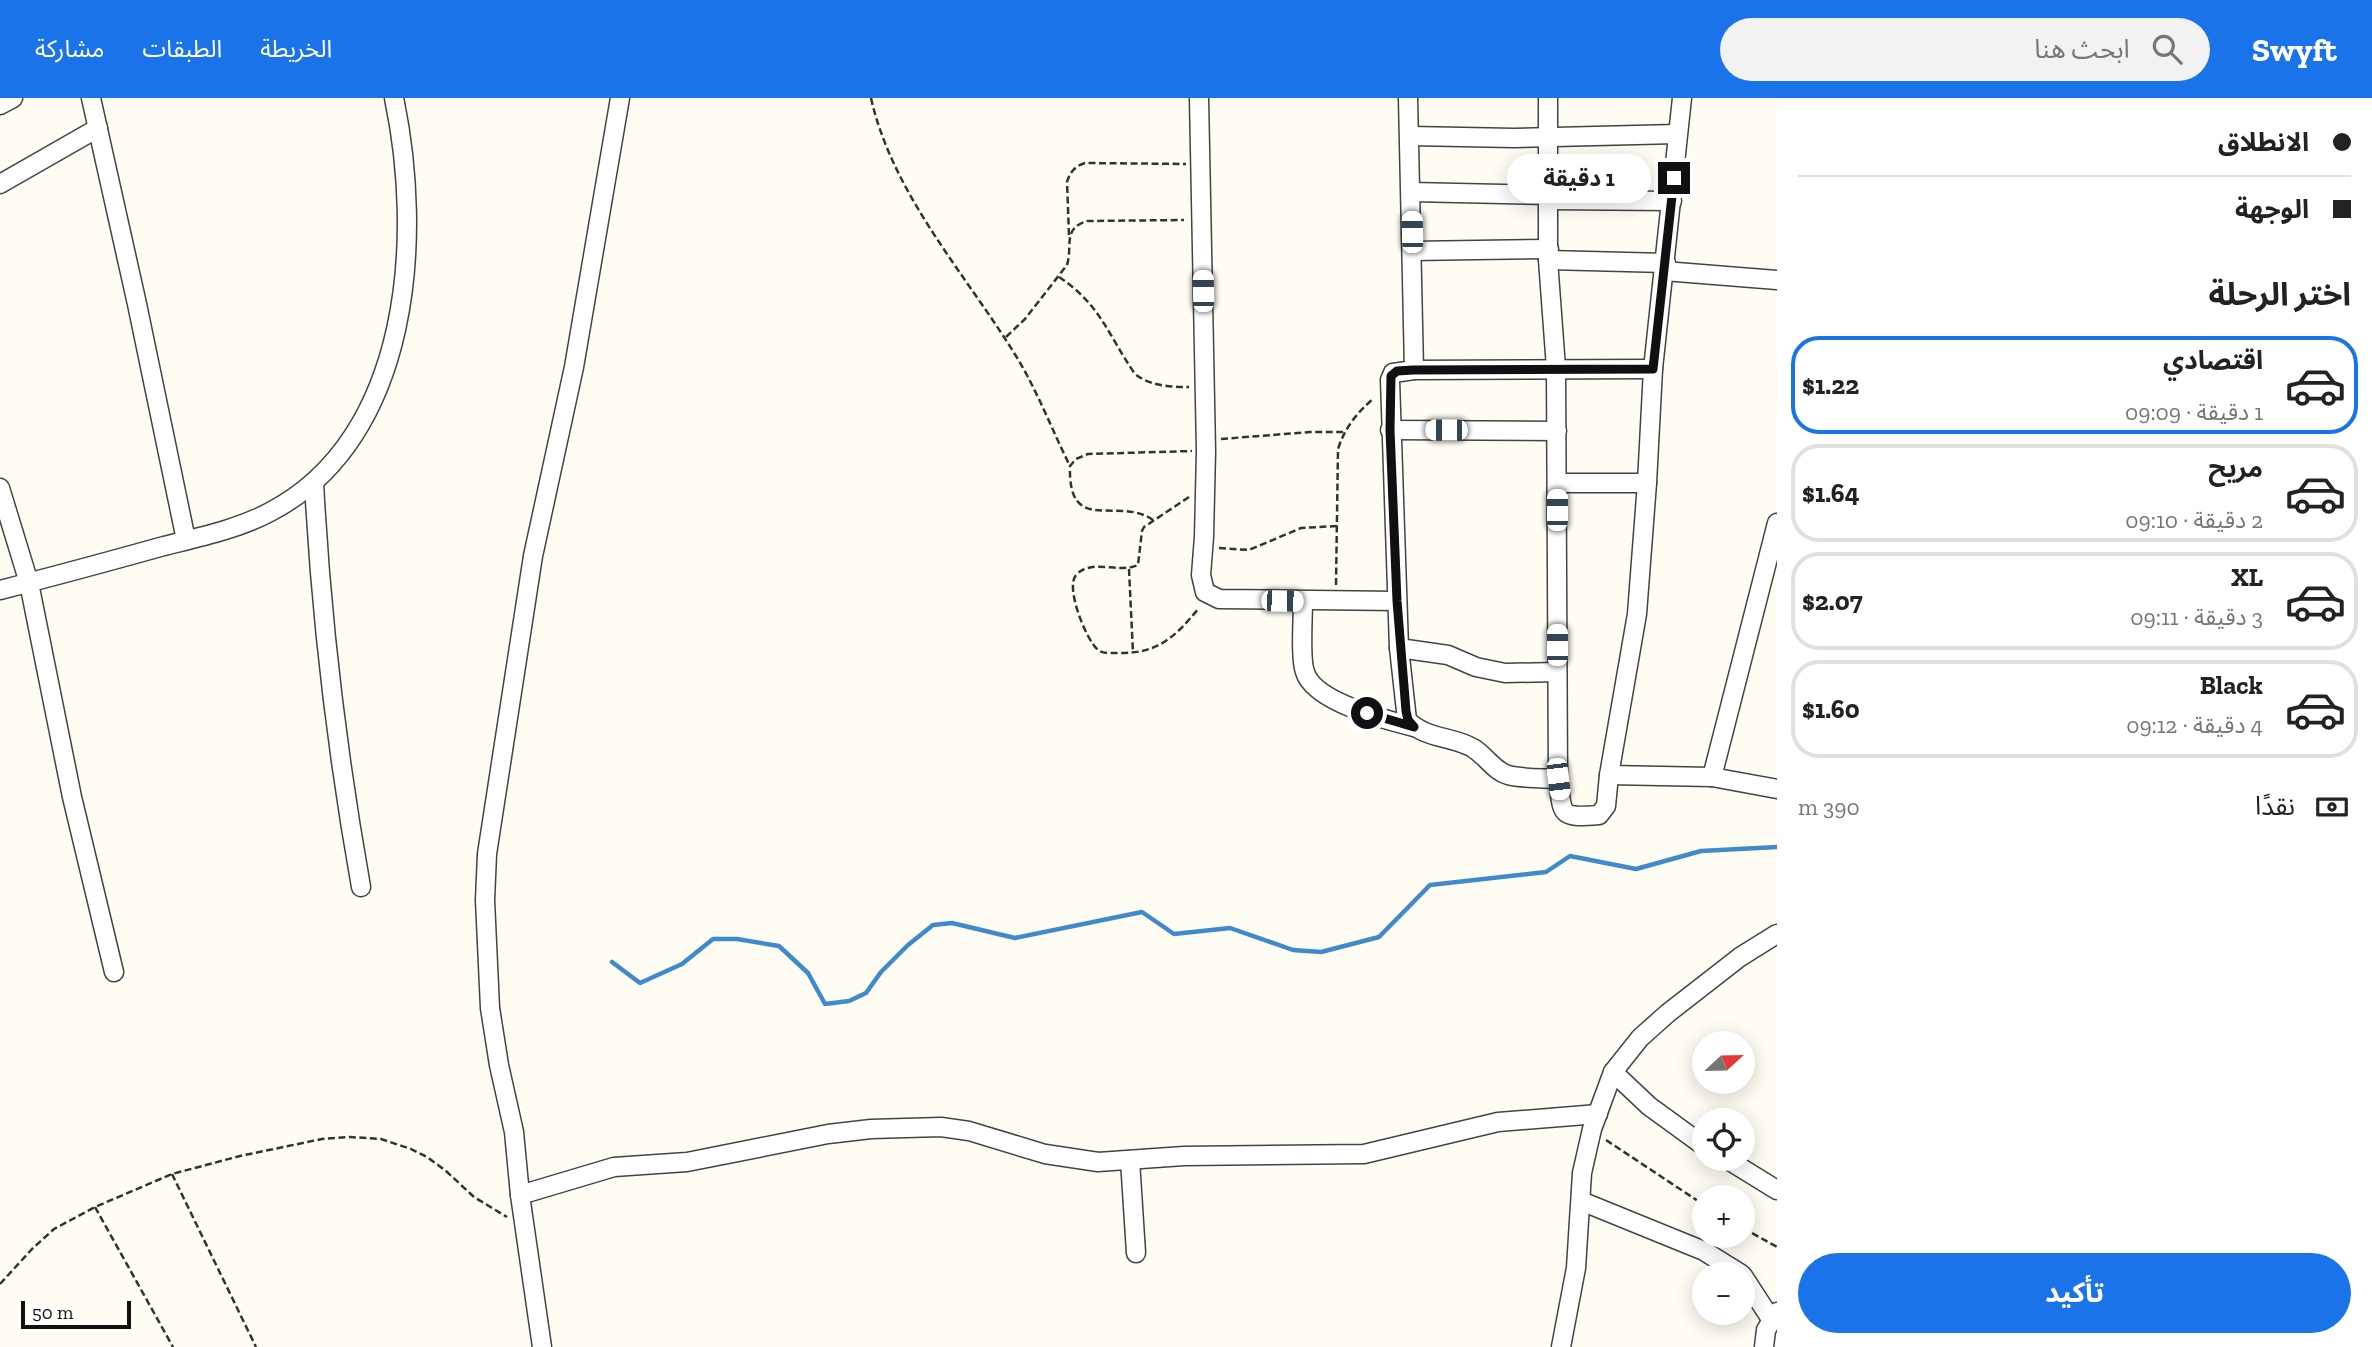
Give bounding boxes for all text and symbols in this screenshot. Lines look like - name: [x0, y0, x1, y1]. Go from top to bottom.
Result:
- search box: [1720, 18, 2210, 81]
- icon: search: [2148, 30, 2186, 68]
- text: Swyft: [2252, 30, 2337, 69]
- text: ابحث هنا: [2034, 33, 2130, 65]
- text: مشاركة: [35, 34, 104, 63]
- text: الطبقات: [142, 34, 222, 63]
- text: الخريطة: [260, 34, 332, 63]
- text: الانطلاق: [2218, 126, 2309, 158]
- callout: 1 دقيقة: [1506, 154, 1650, 202]
- route end: [1658, 162, 1690, 194]
- text: 1 دقيقة: [1543, 164, 1615, 192]
- text: الوجهة: [2235, 193, 2309, 225]
- car: [1402, 211, 1423, 253]
- car: [1193, 270, 1214, 312]
- text: اختر الرحلة: [2208, 275, 2351, 313]
- text: اقتصادي: [2163, 344, 2263, 376]
- icon: car: [2284, 354, 2347, 417]
- text: $1.22: [1802, 369, 1859, 401]
- text: 1 دقيقة · 09:09: [2125, 398, 2263, 426]
- car: [1426, 420, 1468, 441]
- text: مريح: [2208, 452, 2263, 484]
- icon: car: [2284, 462, 2347, 525]
- text: $1.64: [1802, 477, 1860, 509]
- car: [1547, 489, 1568, 531]
- text: 2 دقيقة · 09:10: [2125, 506, 2263, 534]
- text: XL: [2231, 561, 2263, 593]
- icon: car: [2284, 570, 2347, 633]
- text: $2.07: [1802, 585, 1863, 617]
- car: [1261, 590, 1304, 612]
- text: 3 دقيقة · 09:11: [2130, 603, 2263, 631]
- car: [1547, 624, 1568, 666]
- text: Black: [2200, 669, 2263, 701]
- icon: car: [2284, 678, 2347, 741]
- text: $1.60: [1802, 693, 1860, 725]
- route start: [1351, 697, 1383, 729]
- text: 4 دقيقة · 09:12: [2126, 711, 2263, 739]
- car: [1546, 757, 1571, 801]
- icon: cash: [2313, 788, 2351, 826]
- text: نقدًا: [2255, 790, 2295, 822]
- text: 390 m: [1798, 793, 1860, 821]
- north arrow: [1692, 1031, 1755, 1094]
- map controls: [1692, 1031, 1755, 1325]
- button: locate: [1692, 1108, 1755, 1171]
- button: +: [1692, 1185, 1755, 1248]
- button: تأكيد: [1798, 1253, 2351, 1333]
- button: −: [1692, 1262, 1755, 1325]
- scale bar: [21, 1298, 131, 1330]
- text: 50 m: [32, 1301, 73, 1324]

